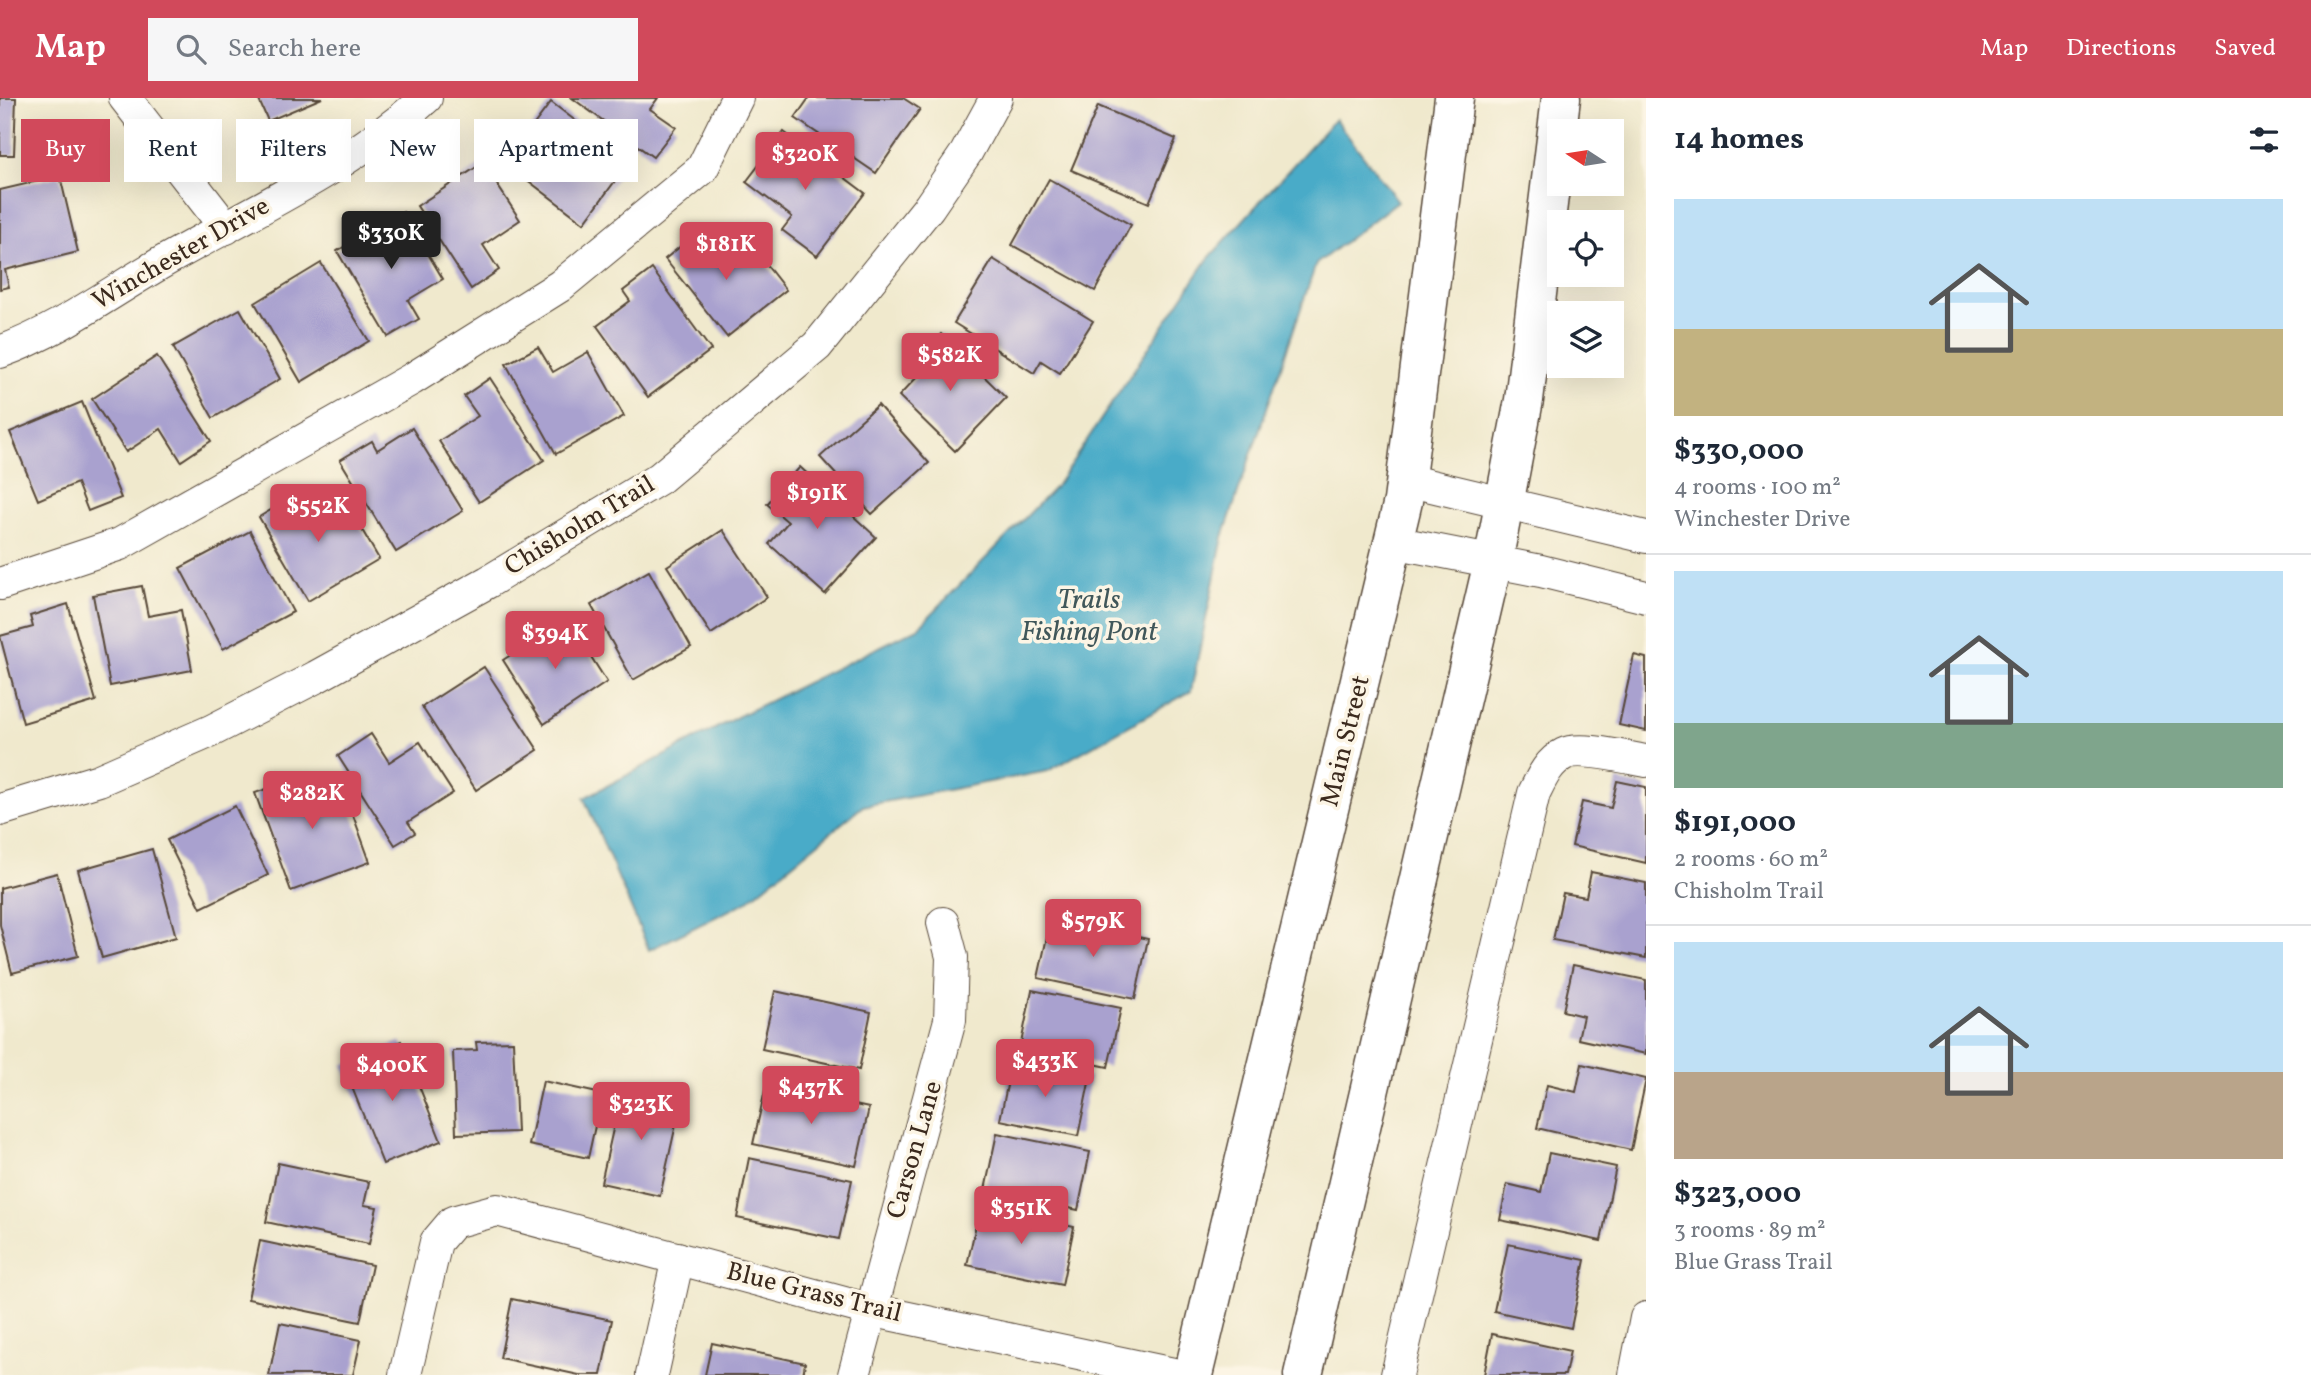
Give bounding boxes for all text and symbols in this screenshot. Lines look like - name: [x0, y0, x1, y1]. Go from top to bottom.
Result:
- search box: [148, 18, 638, 81]
- text: Map: [35, 26, 106, 72]
- icon: search: [172, 30, 210, 68]
- text: Search here: [228, 31, 361, 67]
- text: Map: [1980, 32, 2028, 66]
- text: Directions: [2066, 32, 2176, 66]
- text: Saved: [2214, 32, 2276, 66]
- chip: Buy: [21, 119, 110, 182]
- chip: Rent: [124, 119, 222, 182]
- chip: Filters: [236, 119, 351, 182]
- chip: New: [365, 119, 460, 182]
- chip: Apartment: [474, 119, 638, 182]
- north arrow: [1547, 119, 1624, 196]
- map controls: [1547, 119, 1624, 378]
- text: 14 homes: [1674, 119, 1804, 161]
- icon: filters: [2245, 121, 2283, 159]
- pin: $320K: [756, 132, 854, 192]
- text: $320K: [771, 139, 839, 171]
- street label: Winchester Drive: [86, 189, 276, 319]
- button: locate: [1547, 210, 1624, 287]
- pin: $330K: [342, 212, 440, 271]
- text: $330K: [358, 218, 424, 250]
- pin: $181K: [677, 222, 775, 282]
- text: $181K: [696, 229, 756, 261]
- icon: home: [1916, 245, 2042, 371]
- button: layers: [1547, 301, 1624, 378]
- pin: $582K: [901, 334, 999, 393]
- text: $582K: [918, 340, 982, 372]
- text: $330,000: [1674, 430, 1804, 472]
- street label: Chisholm Trail: [498, 467, 662, 585]
- pin: $191K: [768, 472, 866, 531]
- text: 4 rooms · 100 m²: [1674, 472, 1841, 504]
- text: $191K: [787, 478, 847, 510]
- pin: $552K: [269, 484, 367, 544]
- text: $552K: [286, 491, 350, 523]
- text: Winchester Drive: [1674, 504, 1850, 536]
- water label: Trails Fishing Pont: [1021, 581, 1158, 652]
- pin: $394K: [506, 612, 604, 671]
- icon: home: [1916, 617, 2042, 743]
- text: $394K: [521, 618, 589, 650]
- street label: Main Street: [1312, 672, 1380, 810]
- pin: $282K: [263, 772, 361, 831]
- text: $282K: [279, 778, 345, 810]
- text: $191,000: [1674, 802, 1796, 844]
- text: 2 rooms · 60 m²: [1674, 844, 1828, 876]
- text: Chisholm Trail: [1674, 876, 1824, 908]
- pin: $579K: [1044, 900, 1142, 959]
- text: $579K: [1061, 906, 1125, 938]
- icon: home: [1916, 988, 2042, 1114]
- pin: $433K: [996, 1040, 1094, 1099]
- pin: $400K: [343, 1044, 441, 1103]
- text: $433K: [1012, 1046, 1078, 1078]
- text: $400K: [356, 1050, 428, 1082]
- pin: $437K: [762, 1066, 860, 1126]
- text: $437K: [778, 1073, 844, 1105]
- street label: Carson Lane: [878, 1077, 952, 1223]
- pin: $323K: [592, 1082, 690, 1142]
- text: $323K: [609, 1089, 673, 1121]
- text: $323,000: [1674, 1173, 1801, 1215]
- pin: $351K: [972, 1186, 1070, 1246]
- text: $351K: [990, 1193, 1052, 1225]
- text: 3 rooms · 89 m²: [1674, 1215, 1826, 1247]
- text: Blue Grass Trail: [1674, 1247, 1833, 1279]
- street label: Blue Grass Trail: [723, 1254, 905, 1332]

